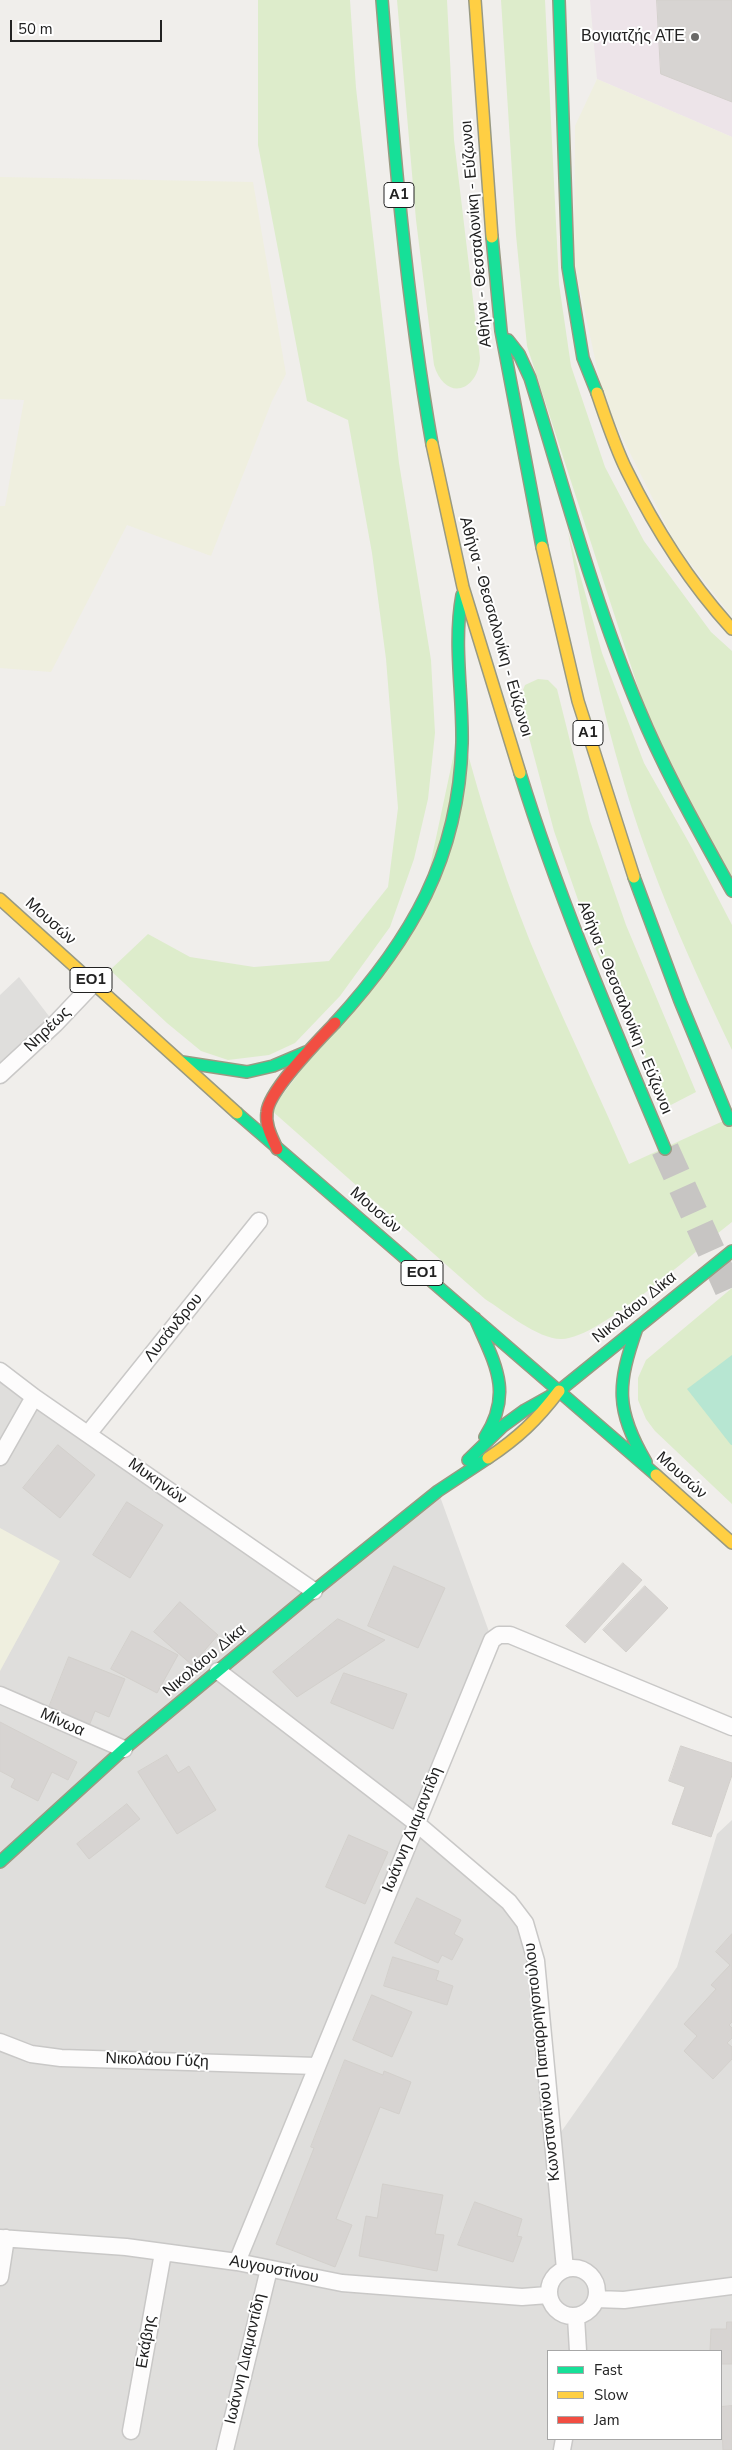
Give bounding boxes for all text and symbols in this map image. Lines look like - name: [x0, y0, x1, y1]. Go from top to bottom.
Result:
- scale bar: [12, 10, 165, 42]
- text: 50 m: [18, 19, 53, 39]
- place label: Βογιατζής ΑΤΕ: [581, 27, 685, 47]
- marker: Βογιατζής ΑΤΕ: [689, 31, 701, 43]
- street label: Αθήνα - Θεσσαλονίκη - Εύζωνοι: [458, 120, 496, 348]
- road number: Α1: [384, 182, 414, 208]
- street label: Αθήνα - Θεσσαλονίκη - Εύζωνοι: [454, 515, 536, 739]
- road number: Α1: [573, 720, 603, 746]
- street label: Μουσών: [21, 894, 79, 950]
- street label: Αθήνα - Θεσσαλονίκη - Εύζωνοι: [572, 899, 676, 1117]
- road number: ΕΟ1: [70, 968, 112, 992]
- street label: Νηρέως: [21, 1003, 75, 1057]
- street label: Μουσών: [346, 1184, 404, 1238]
- road number: ΕΟ1: [401, 1260, 443, 1286]
- street label: Νικολάου Δίκα: [589, 1268, 681, 1348]
- street label: Λυσάνδρου: [141, 1290, 207, 1366]
- street label: Μουσών: [652, 1448, 710, 1504]
- street label: Μυκηνών: [124, 1455, 190, 1509]
- street label: Νικολάου Δίκα: [160, 1621, 250, 1701]
- street label: Μίνωα: [37, 1705, 87, 1741]
- street label: Ιωάννη Διαμαντίδη: [379, 1764, 447, 1896]
- street label: Κωνσταντίνου Παπαρρηγοπούλου: [521, 1942, 565, 2182]
- street label: Νικολάου Γύζη: [105, 2050, 209, 2072]
- street label: Αυγουστίνου: [228, 2252, 320, 2288]
- street label: Ιωάννη Διαμαντίδη: [222, 2292, 270, 2426]
- street label: Εκάβης: [133, 2314, 161, 2370]
- legend: [547, 2350, 722, 2440]
- text: Fast: [594, 2360, 622, 2380]
- text: Slow: [594, 2385, 628, 2405]
- text: Jam: [594, 2410, 620, 2430]

